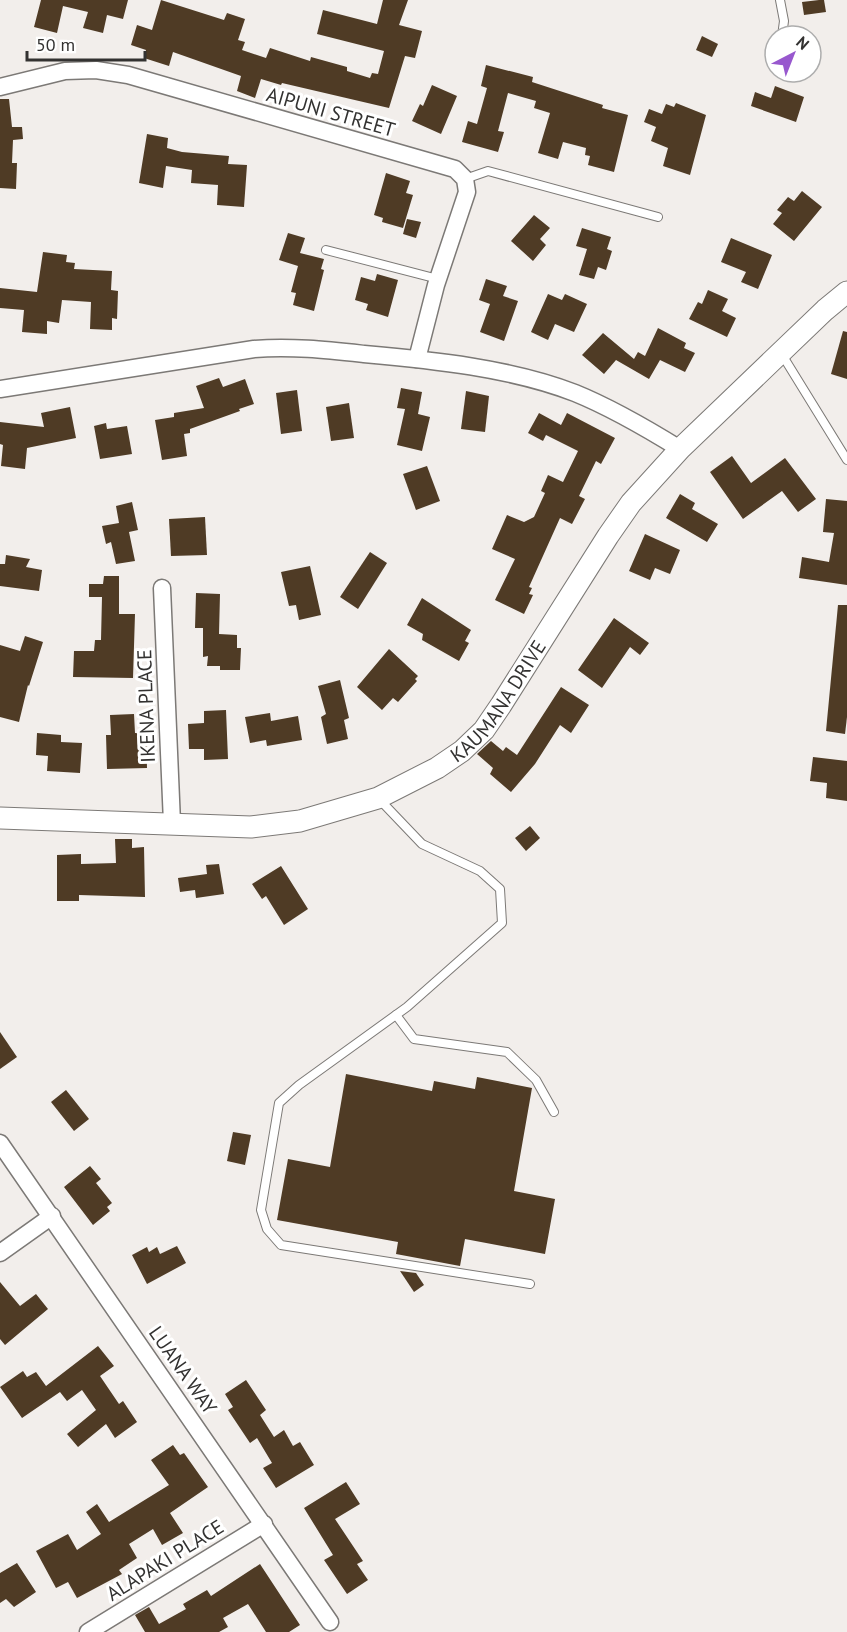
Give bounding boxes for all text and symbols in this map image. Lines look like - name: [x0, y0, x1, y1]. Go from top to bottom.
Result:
- scale bar: [27, 24, 146, 62]
- north arrow: [763, 24, 823, 84]
- text: N: [792, 32, 814, 54]
- text: 50 m: [36, 33, 75, 56]
- street label: AIPUNI STREET: [264, 81, 398, 143]
- street label: KAUMANA DRIVE: [445, 635, 552, 768]
- street label: IKENA PLACE: [131, 649, 161, 763]
- street label: LUANA WAY: [143, 1321, 223, 1420]
- street label: ALAPAKI PLACE: [101, 1514, 229, 1606]

